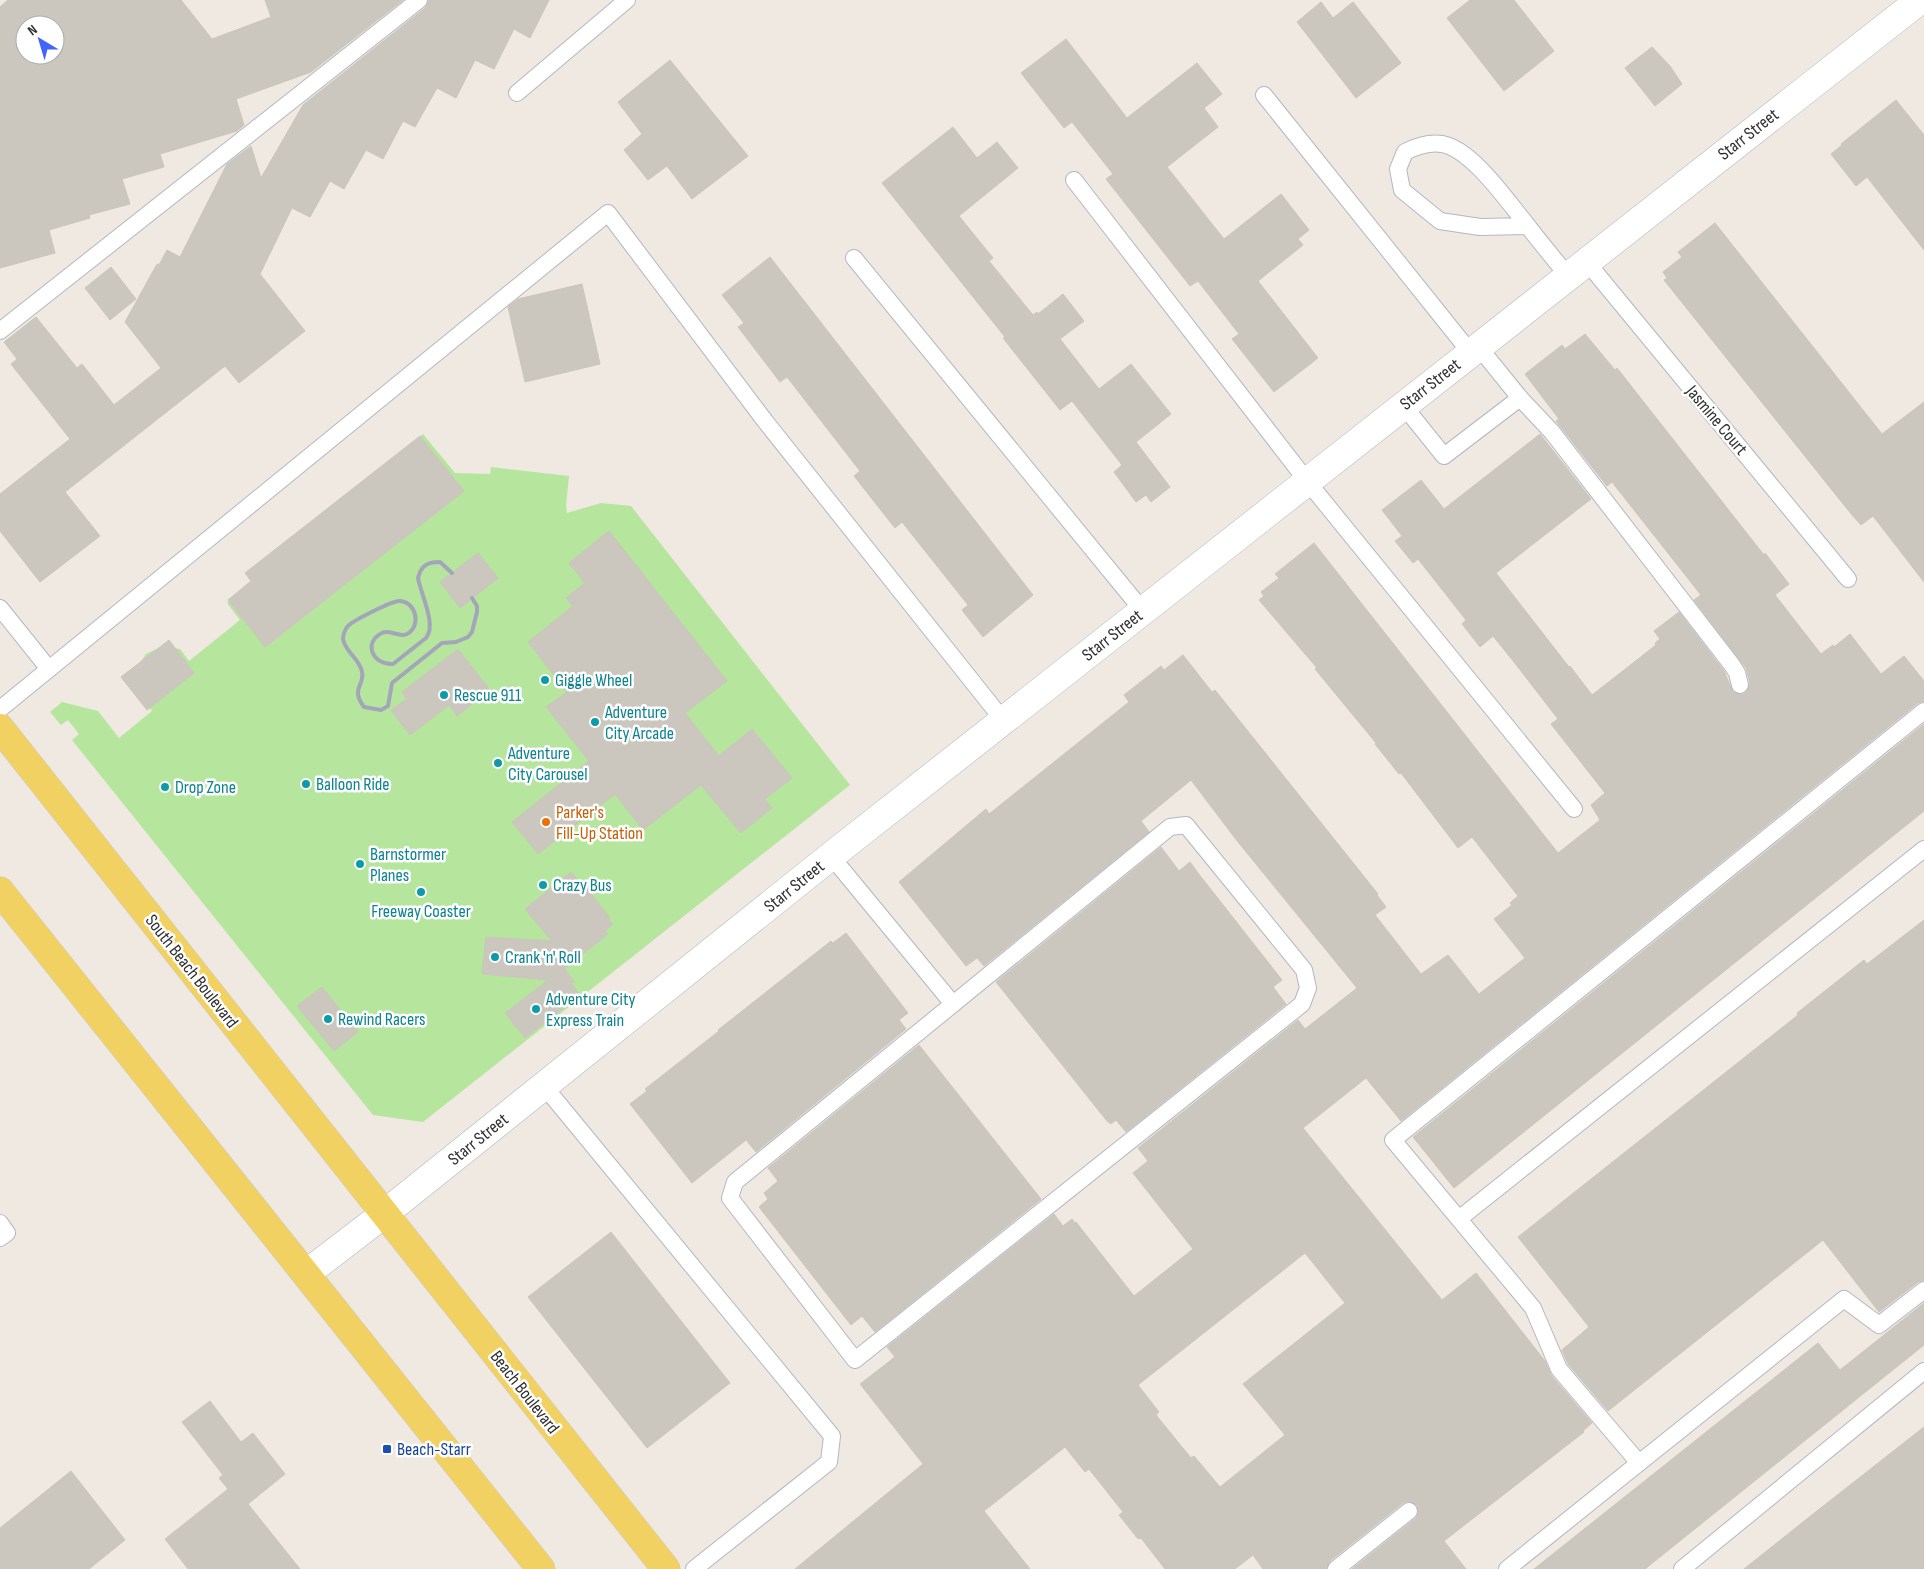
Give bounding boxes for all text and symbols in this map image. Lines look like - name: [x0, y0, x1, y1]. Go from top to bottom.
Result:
- north arrow: [15, 15, 65, 65]
- text: N: [24, 21, 40, 39]
- street label: Starr Street: [1714, 104, 1783, 165]
- street label: Starr Street: [1396, 354, 1465, 415]
- street label: Jasmine Court: [1681, 381, 1752, 460]
- street label: Starr Street: [1078, 605, 1147, 666]
- place label: Giggle Wheel: [555, 670, 632, 691]
- marker: Giggle Wheel: [539, 674, 551, 686]
- place label: Rescue 911: [454, 685, 522, 706]
- marker: Rescue 911: [438, 689, 450, 701]
- place label: Adventure City Arcade: [604, 702, 674, 744]
- marker: Adventure City Arcade: [589, 716, 601, 728]
- place label: Adventure City Carousel: [507, 743, 588, 785]
- marker: Adventure City Carousel: [492, 757, 504, 769]
- place label: Balloon Ride: [316, 774, 390, 795]
- place label: Drop Zone: [175, 777, 236, 798]
- marker: Balloon Ride: [300, 778, 312, 790]
- marker: Drop Zone: [159, 781, 171, 793]
- place label: Parker's Fill-Up Station: [556, 802, 643, 844]
- marker: Parker's Fill-Up Station: [540, 816, 552, 828]
- place label: Barnstormer Planes: [370, 844, 446, 886]
- street label: Starr Street: [760, 856, 829, 917]
- marker: Barnstormer Planes: [354, 858, 366, 870]
- place label: Crazy Bus: [553, 875, 612, 896]
- marker: Crazy Bus: [537, 879, 549, 891]
- marker: Freeway Coaster: [415, 886, 427, 898]
- place label: Freeway Coaster: [371, 901, 471, 922]
- street label: South Beach Boulevard: [141, 910, 242, 1032]
- place label: Crank 'n' Roll: [505, 947, 581, 968]
- marker: Crank 'n' Roll: [489, 951, 501, 963]
- place label: Adventure City Express Train: [545, 989, 635, 1031]
- marker: Adventure City Express Train: [530, 1003, 542, 1015]
- place label: Rewind Racers: [338, 1009, 426, 1030]
- marker: Rewind Racers: [322, 1013, 334, 1025]
- street label: Starr Street: [444, 1109, 513, 1170]
- street label: Beach Boulevard: [486, 1347, 563, 1438]
- place label: Beach-Starr: [397, 1439, 471, 1460]
- marker: Beach-Starr: [381, 1443, 393, 1455]

